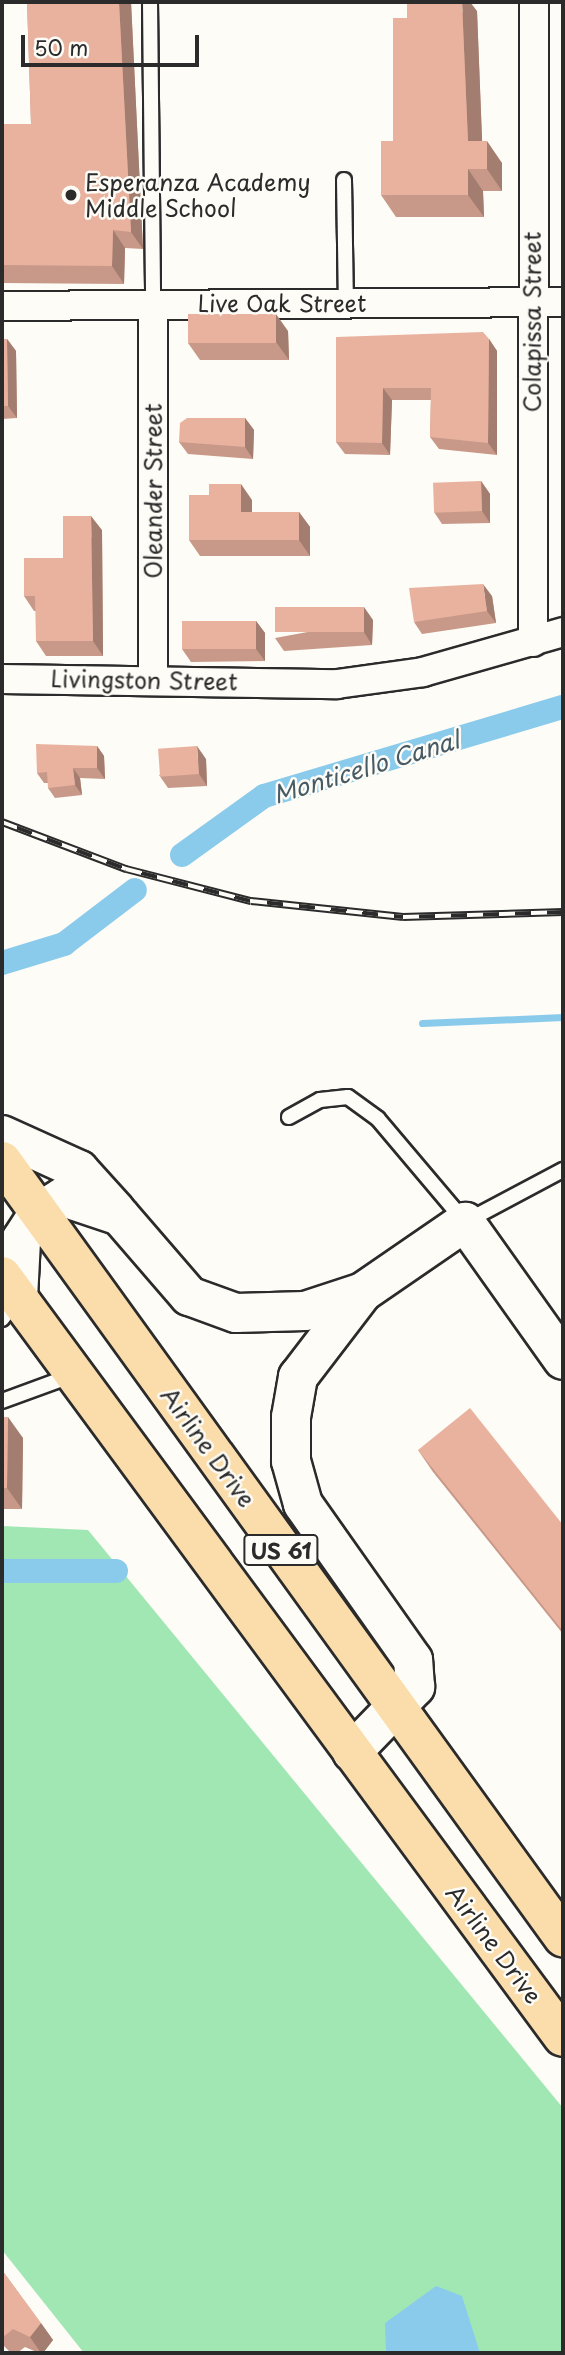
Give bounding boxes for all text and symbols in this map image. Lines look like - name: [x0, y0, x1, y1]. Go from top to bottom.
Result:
- scale bar: [24, 21, 203, 65]
- text: 50 m: [34, 31, 88, 63]
- place label: Esperanza Academy Middle School: [85, 168, 309, 222]
- marker: Esperanza Academy Middle School: [63, 187, 79, 203]
- street label: Colapissa Street: [518, 231, 546, 413]
- street label: Live Oak Street: [196, 289, 368, 317]
- street label: Oleander Street: [139, 403, 167, 579]
- street label: Livingston Street: [51, 665, 237, 695]
- water label: Monticello Canal: [269, 725, 463, 809]
- street label: Airline Drive: [155, 1382, 261, 1512]
- road number: US 61: [243, 1532, 320, 1568]
- street label: Airline Drive: [440, 1879, 548, 2009]

